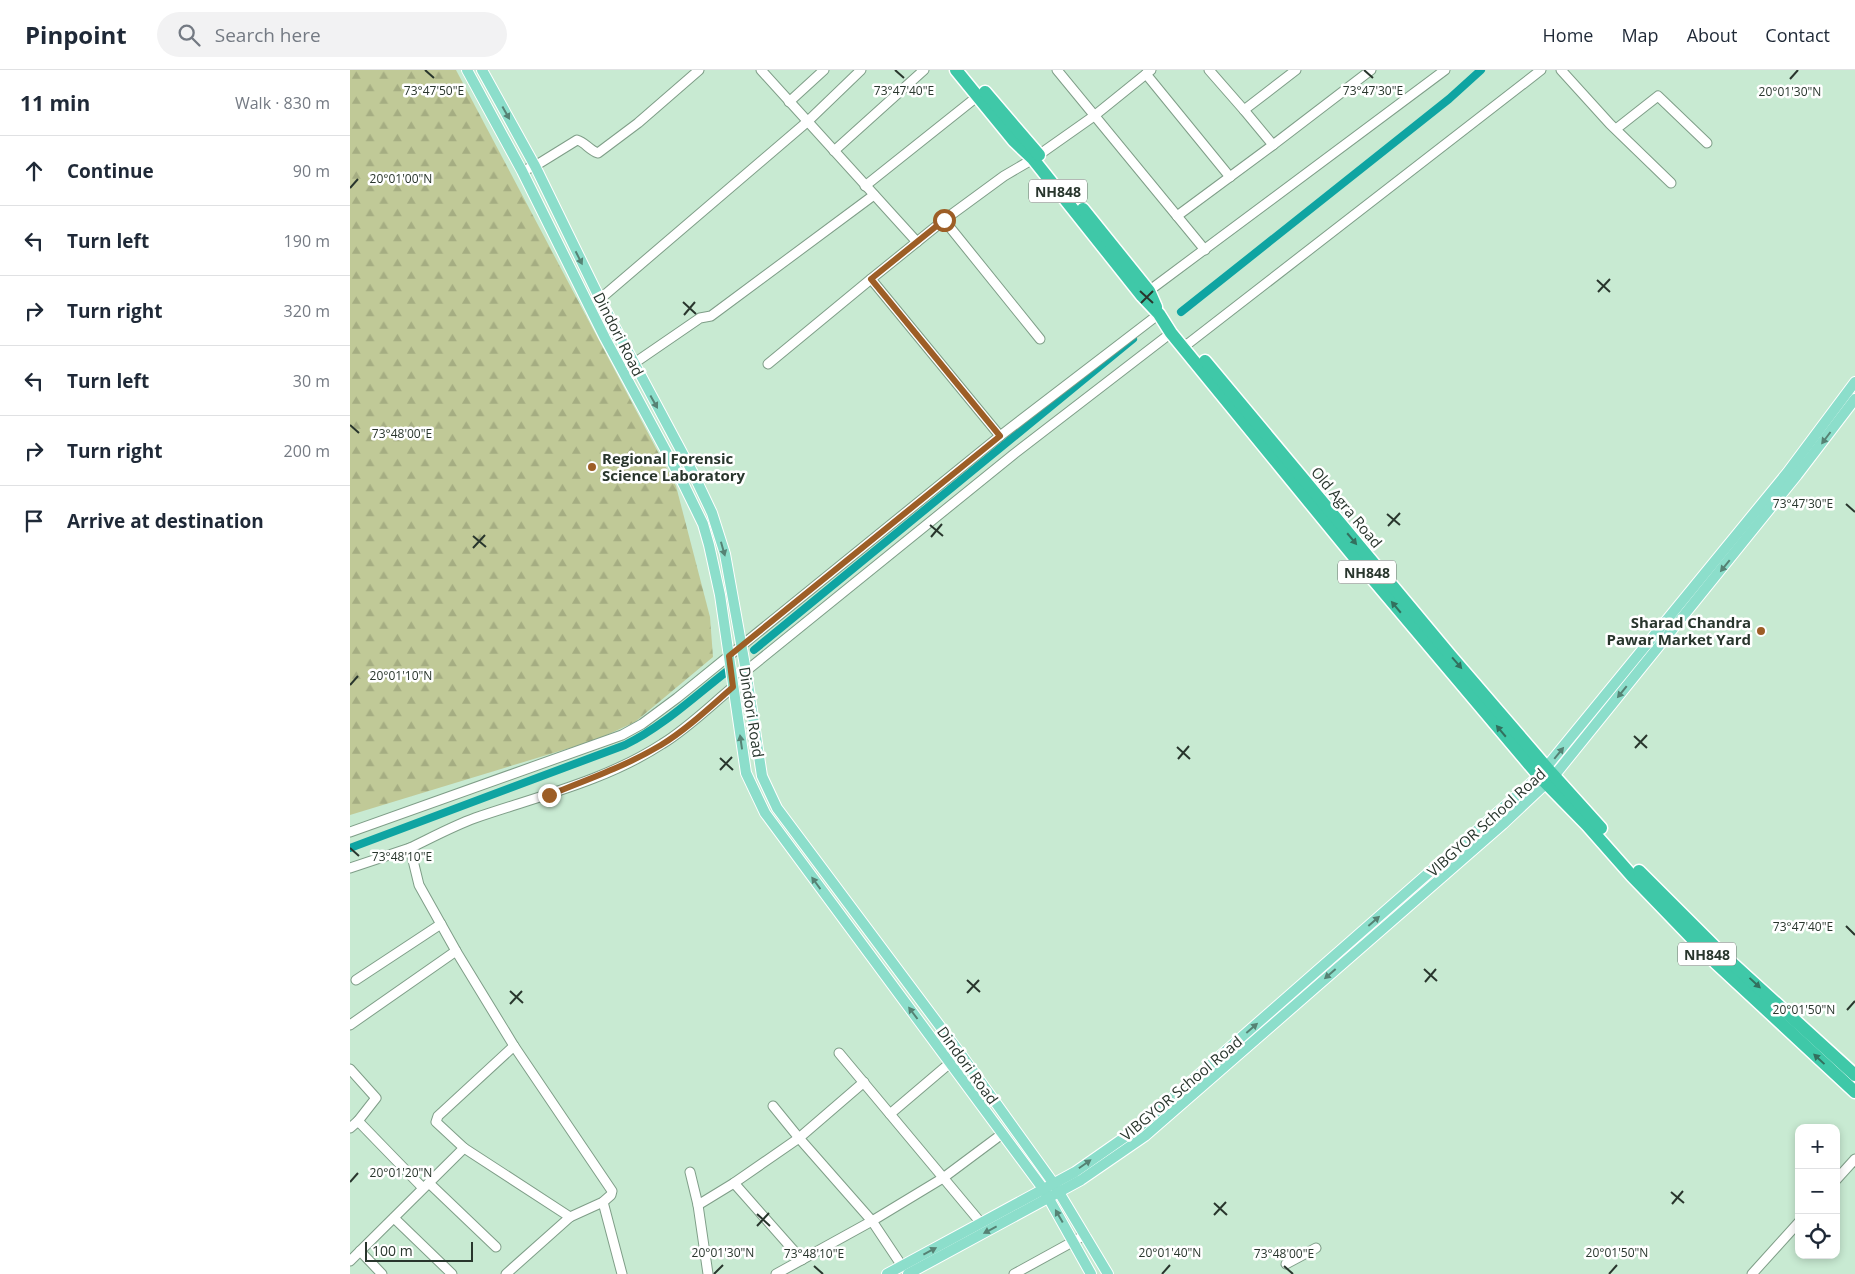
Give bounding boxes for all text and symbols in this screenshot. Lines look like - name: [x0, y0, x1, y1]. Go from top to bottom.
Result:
- search box: [157, 12, 507, 57]
- text: Pinpoint: [25, 18, 127, 51]
- icon: search: [175, 21, 203, 49]
- text: Search here: [215, 22, 321, 48]
- text: Home: [1543, 23, 1593, 47]
- text: Map: [1621, 23, 1659, 47]
- text: About: [1687, 23, 1737, 47]
- text: Contact: [1765, 23, 1830, 47]
- text: 73°47'50"E: [404, 82, 464, 99]
- text: 73°47'40"E: [874, 82, 934, 99]
- text: 73°47'30"E: [1343, 82, 1403, 99]
- text: 20°01'30"N: [1759, 83, 1821, 100]
- text: 11 min: [20, 89, 90, 117]
- text: Walk · 830 m: [235, 92, 330, 114]
- one-way arrow: [502, 105, 510, 120]
- icon: ahead: [20, 157, 48, 185]
- text: Continue: [67, 158, 154, 184]
- text: 90 m: [293, 160, 330, 182]
- text: 20°01'00"N: [370, 170, 432, 187]
- road number: NH848: [1029, 180, 1087, 202]
- route start: [933, 209, 956, 232]
- icon: left: [20, 227, 48, 255]
- text: Turn left: [67, 228, 149, 254]
- text: 190 m: [284, 230, 330, 252]
- one-way arrow: [575, 251, 583, 265]
- street label: Dindori Road: [589, 289, 649, 379]
- icon: right: [20, 297, 48, 325]
- text: Turn right: [67, 298, 162, 324]
- text: 320 m: [284, 300, 330, 322]
- icon: left: [20, 367, 48, 395]
- text: Turn left: [67, 368, 149, 394]
- text: 30 m: [293, 370, 330, 392]
- one-way arrow: [650, 395, 659, 408]
- text: 73°48'00"E: [372, 425, 432, 442]
- one-way arrow: [1820, 431, 1831, 444]
- icon: right: [20, 437, 48, 465]
- text: Turn right: [67, 438, 162, 464]
- text: 200 m: [284, 440, 330, 462]
- place label: Regional Forensic Science Laboratory: [602, 448, 746, 485]
- marker: Regional Forensic Science Laboratory: [586, 461, 598, 473]
- street label: Old Agra Road: [1307, 462, 1387, 552]
- text: 73°47'30"E: [1773, 495, 1833, 512]
- icon: arrive: [20, 507, 48, 535]
- text: Arrive at destination: [67, 508, 264, 534]
- one-way arrow: [1346, 532, 1358, 544]
- one-way arrow: [719, 541, 727, 556]
- one-way arrow: [1719, 559, 1730, 572]
- road number: NH848: [1338, 561, 1396, 584]
- one-way arrow: [1391, 601, 1402, 613]
- place label: Sharad Chandra Pawar Market Yard: [1607, 612, 1751, 649]
- marker: Sharad Chandra Pawar Market Yard: [1755, 625, 1767, 637]
- one-way arrow: [1451, 656, 1462, 669]
- street label: Dindori Road: [735, 665, 769, 759]
- text: 20°01'10"N: [370, 667, 432, 684]
- one-way arrow: [1617, 685, 1628, 698]
- one-way arrow: [1496, 725, 1507, 737]
- one-way arrow: [737, 733, 745, 749]
- one-way arrow: [1553, 747, 1564, 760]
- street label: VIBGYOR School Road: [1422, 763, 1550, 881]
- route end: [538, 784, 561, 807]
- text: 73°48'10"E: [372, 848, 432, 865]
- one-way arrow: [811, 876, 821, 890]
- one-way arrow: [1367, 915, 1379, 927]
- text: 73°47'40"E: [1773, 918, 1833, 935]
- road number: NH848: [1678, 942, 1736, 966]
- one-way arrow: [1324, 969, 1337, 980]
- one-way arrow: [1748, 977, 1760, 989]
- text: 20°01'50"N: [1773, 1001, 1835, 1018]
- one-way arrow: [908, 1006, 918, 1020]
- street label: Dindori Road: [933, 1022, 1003, 1108]
- one-way arrow: [1245, 1023, 1258, 1034]
- street label: VIBGYOR School Road: [1116, 1031, 1246, 1145]
- one-way arrow: [1813, 1053, 1825, 1065]
- map controls: [1795, 1124, 1840, 1259]
- button: +: [1795, 1124, 1840, 1169]
- one-way arrow: [1079, 1159, 1092, 1169]
- text: 20°01'20"N: [370, 1164, 432, 1181]
- button: −: [1795, 1169, 1840, 1214]
- one-way arrow: [1055, 1209, 1063, 1223]
- button: locate: [1795, 1214, 1840, 1259]
- one-way arrow: [984, 1225, 997, 1234]
- scale bar: [365, 1239, 472, 1262]
- text: 100 m: [372, 1241, 413, 1260]
- text: 20°01'30"N: [692, 1244, 754, 1261]
- text: 20°01'40"N: [1139, 1244, 1201, 1261]
- text: 20°01'50"N: [1586, 1244, 1648, 1261]
- text: 73°48'10"E: [784, 1245, 844, 1262]
- text: 73°48'00"E: [1254, 1245, 1314, 1262]
- one-way arrow: [923, 1247, 937, 1255]

